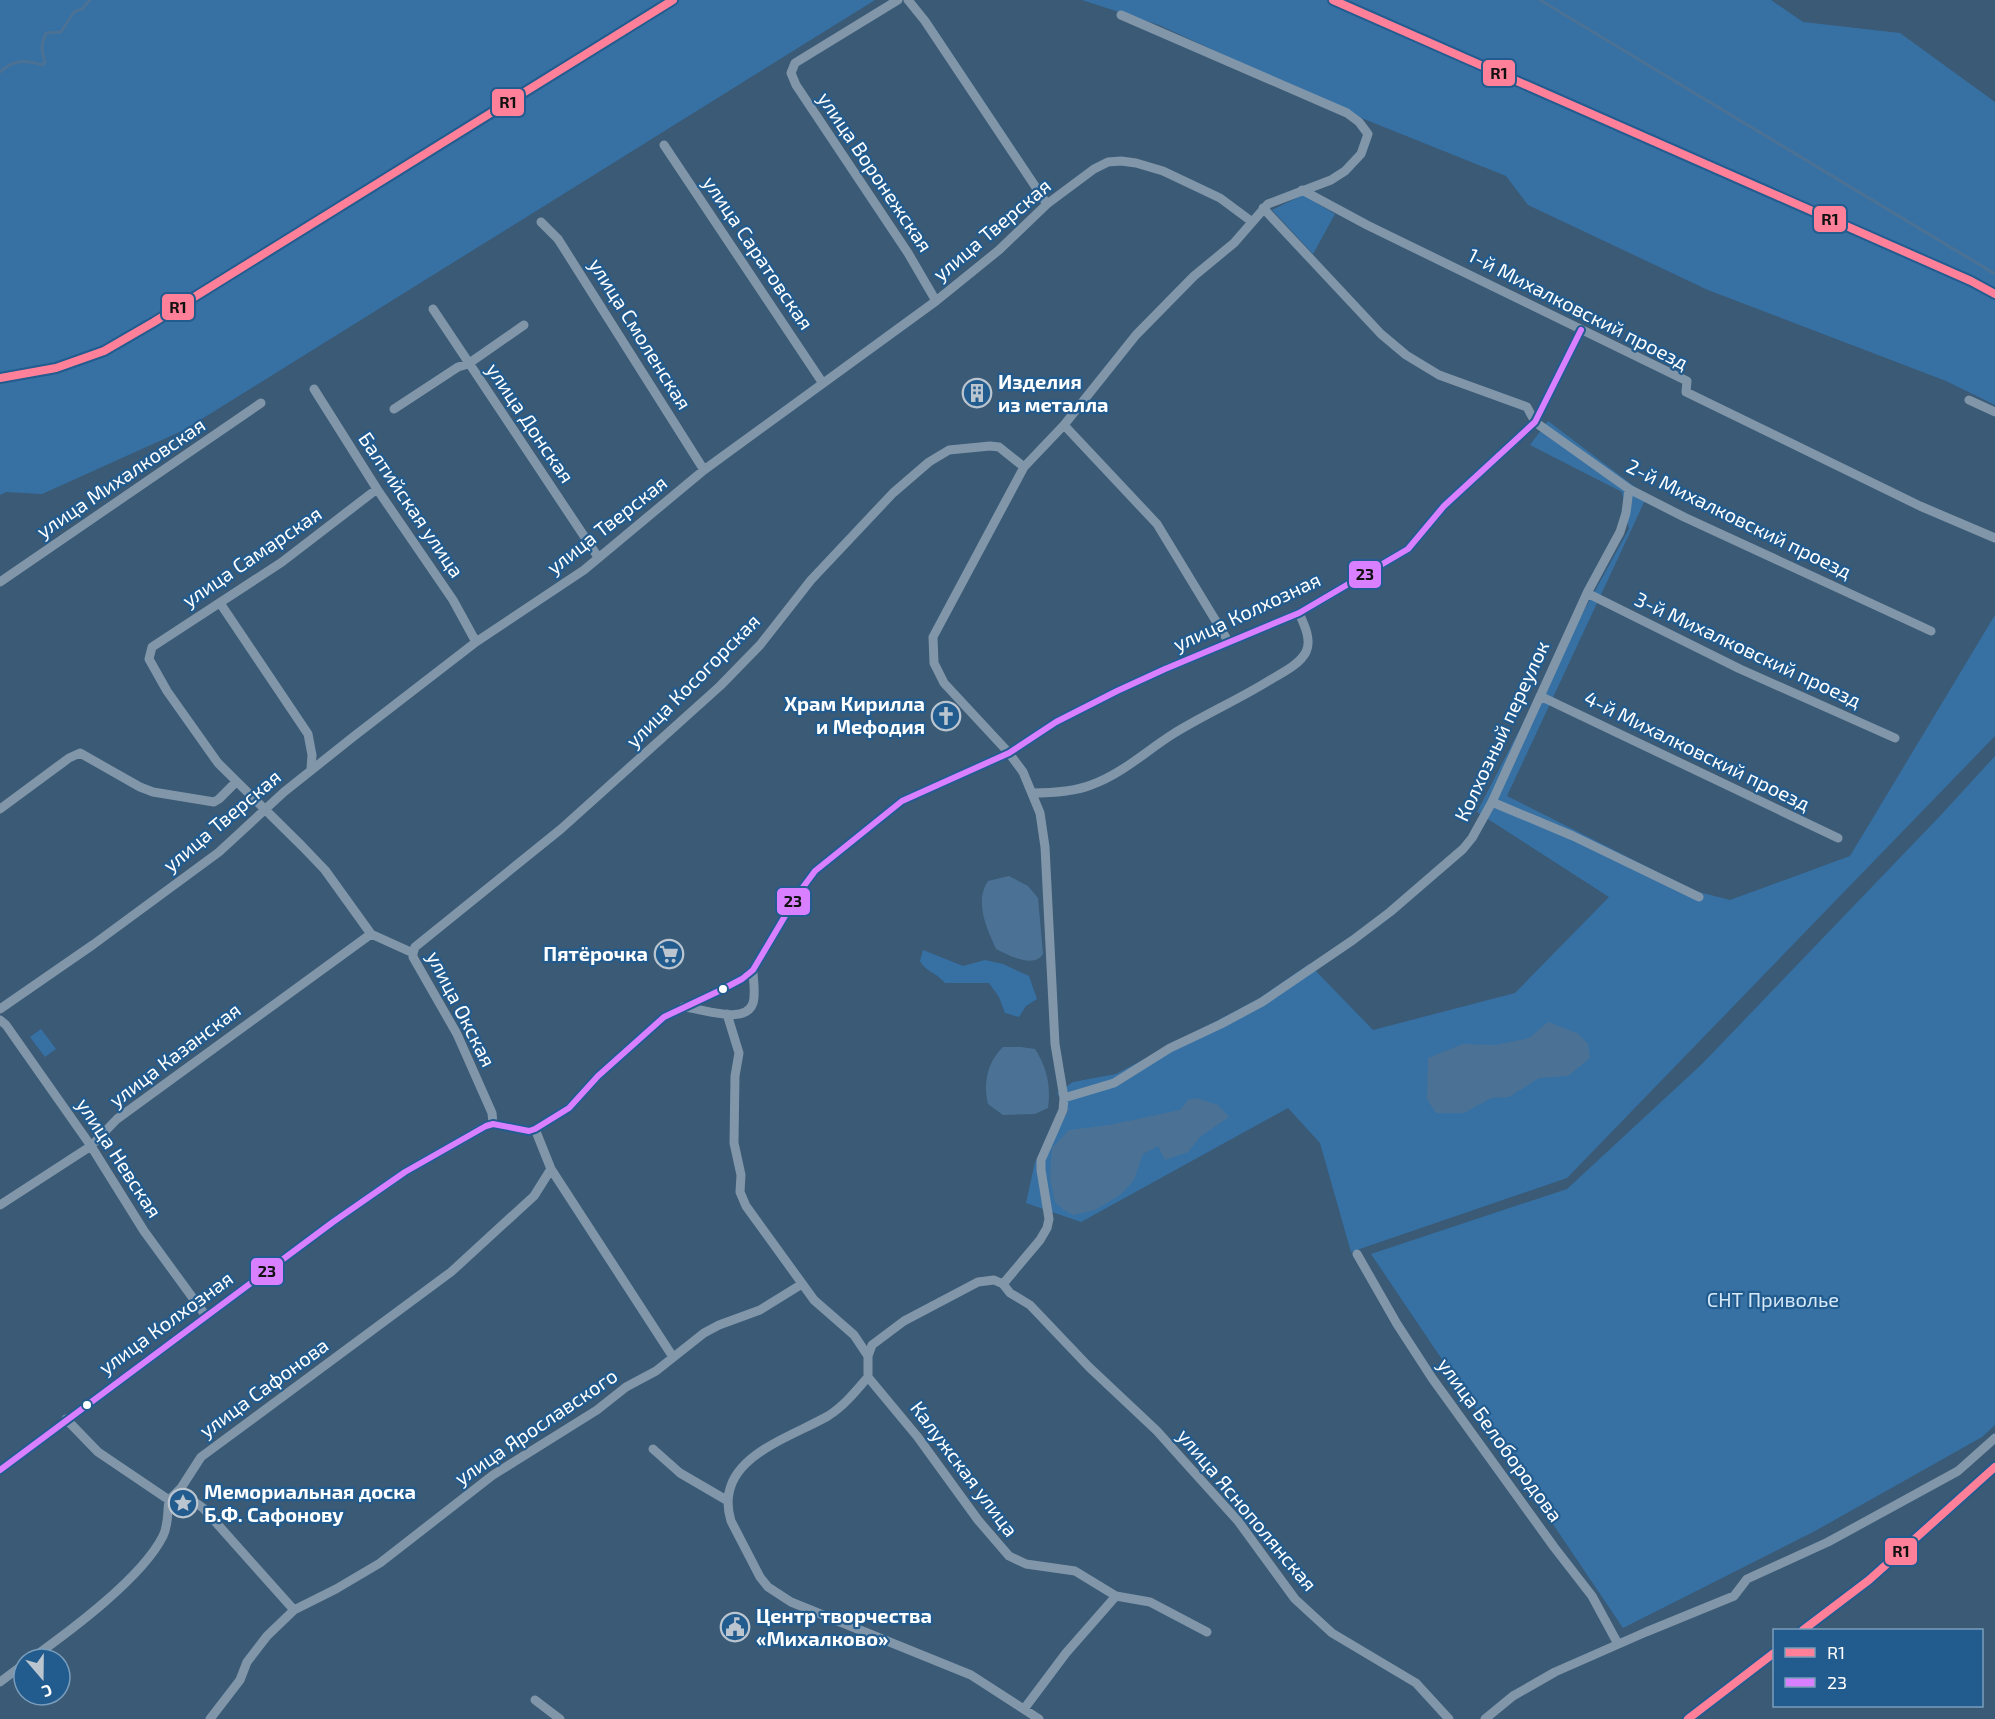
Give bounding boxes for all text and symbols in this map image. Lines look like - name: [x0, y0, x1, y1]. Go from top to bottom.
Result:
- line badge: R1: [1482, 59, 1516, 87]
- text: R1: [1490, 63, 1508, 82]
- street label: улица Воронежская: [813, 87, 938, 257]
- line badge: R1: [491, 88, 525, 117]
- text: R1: [499, 92, 517, 111]
- street label: улица Саратовская: [698, 171, 819, 334]
- street label: улица Тверская: [928, 173, 1056, 286]
- line badge: R1: [1813, 205, 1847, 233]
- text: R1: [1821, 209, 1839, 228]
- street label: 1-й Михалковский проезд: [1464, 242, 1693, 374]
- street label: улица Смоленская: [584, 253, 697, 414]
- line badge: R1: [161, 293, 195, 321]
- text: R1: [169, 297, 187, 316]
- street label: улица Донская: [481, 358, 580, 488]
- place label: Изделия из металла: [998, 369, 1109, 416]
- building icon: Изделия из металла: [961, 377, 993, 409]
- street label: улица Михалковская: [32, 412, 210, 543]
- street label: Балтийская улица: [353, 427, 469, 582]
- street label: 2-й Михалковский проезд: [1623, 453, 1856, 583]
- street label: улица Тверская: [541, 470, 672, 579]
- street label: улица Самарская: [177, 501, 326, 612]
- line badge: 23: [1348, 560, 1382, 589]
- text: 23: [1356, 564, 1374, 583]
- street label: улица Колхозная: [1169, 566, 1325, 657]
- street label: 3-й Михалковский проезд: [1631, 586, 1865, 712]
- street label: улица Косогорская: [620, 608, 765, 753]
- street label: Колхозный переулок: [1449, 636, 1554, 825]
- street label: 4-й Михалковский проезд: [1581, 685, 1814, 815]
- place label: Храм Кирилла и Мефодия: [784, 691, 925, 738]
- church icon: Храм Кирилла и Мефодия: [930, 700, 962, 732]
- street label: улица Тверская: [158, 764, 286, 877]
- line badge: 23: [776, 887, 811, 916]
- text: 23: [784, 891, 802, 910]
- supermarket icon: Пятёрочка: [653, 938, 685, 970]
- place label: Пятёрочка: [543, 941, 648, 965]
- street label: улица Окская: [422, 947, 501, 1071]
- unlabelled marker: [717, 983, 729, 995]
- street label: улица Казанская: [104, 997, 245, 1112]
- street label: улица Невская: [71, 1093, 167, 1222]
- line badge: 23: [250, 1257, 284, 1286]
- text: 23: [258, 1261, 276, 1280]
- street label: улица Колхозная: [94, 1266, 238, 1380]
- park label: СНТ Приволье: [1707, 1287, 1839, 1311]
- street label: улица Сафонова: [194, 1332, 333, 1443]
- street label: улица Белобородова: [1432, 1353, 1568, 1527]
- street label: улица Ярославского: [449, 1363, 622, 1490]
- street label: Калужская улица: [905, 1396, 1024, 1541]
- unlabelled marker: [81, 1399, 93, 1411]
- street label: улица Яснополянская: [1172, 1423, 1323, 1596]
- place label: Мемориальная доска Б.Ф. Сафонову: [204, 1479, 416, 1526]
- place icon: Мемориальная доска Б.Ф. Сафонову: [167, 1487, 199, 1519]
- line badge: R1: [1884, 1537, 1918, 1566]
- text: R1: [1892, 1541, 1910, 1560]
- place label: Центр творчества «Михалково»: [756, 1603, 932, 1650]
- public building icon: Центр творчества «Михалково»: [719, 1611, 751, 1643]
- legend: [1773, 1629, 1983, 1707]
- text: R1: [1827, 1641, 1845, 1663]
- north arrow: [12, 1647, 72, 1707]
- text: 23: [1827, 1671, 1847, 1693]
- text: С: [40, 1681, 55, 1702]

